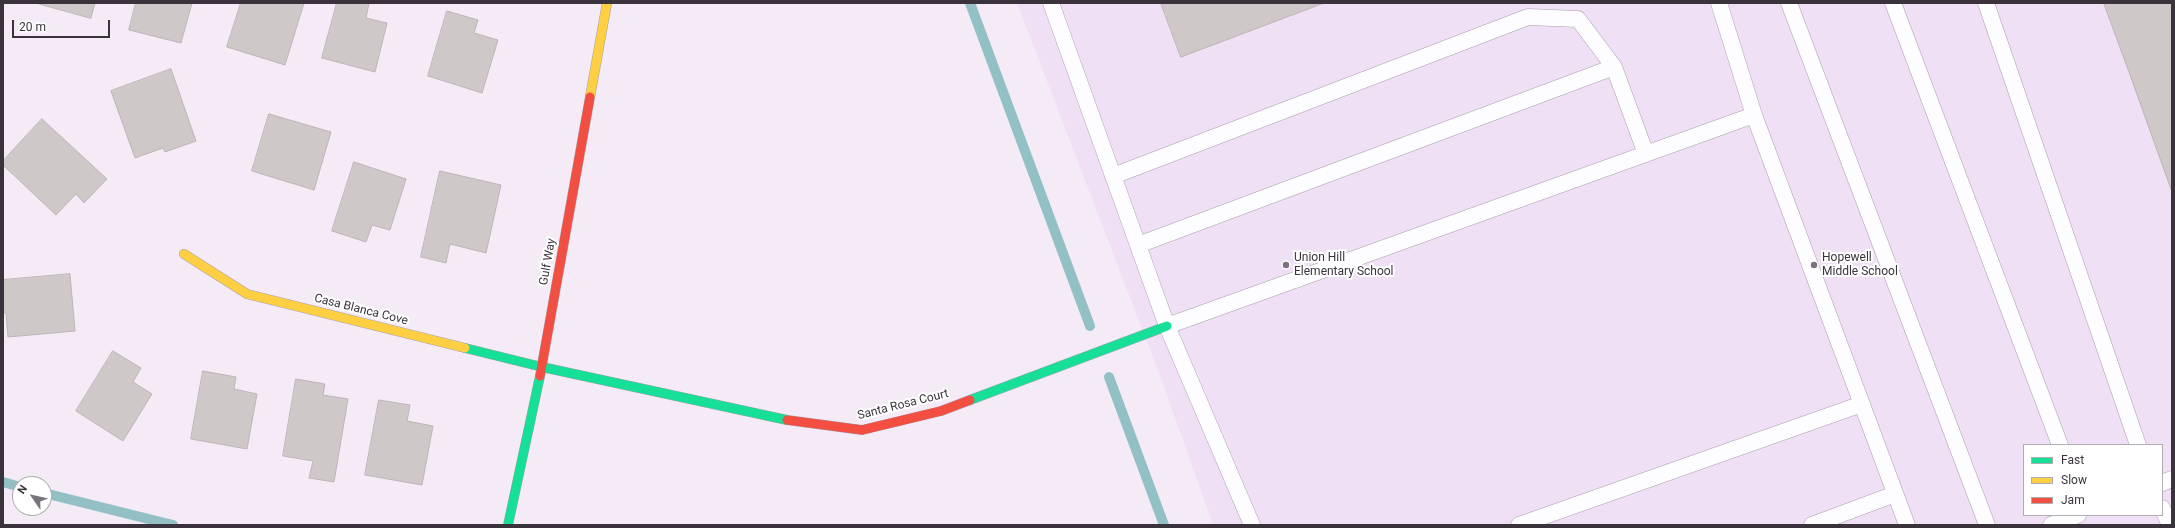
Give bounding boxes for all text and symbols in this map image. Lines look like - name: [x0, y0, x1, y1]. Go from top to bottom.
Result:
- scale bar: [14, 12, 112, 38]
- text: 20 m: [19, 20, 46, 34]
- street label: Gulf Way: [537, 237, 559, 287]
- place label: Union Hill Elementary School: [1294, 251, 1394, 279]
- place label: Hopewell Middle School: [1822, 251, 1898, 279]
- marker: Union Hill Elementary School: [1281, 260, 1291, 270]
- marker: Hopewell Middle School: [1809, 260, 1819, 270]
- street label: Casa Blanca Cove: [313, 291, 409, 329]
- street label: Santa Rosa Court: [856, 387, 950, 423]
- legend: [2023, 444, 2163, 516]
- text: Fast: [2061, 453, 2084, 467]
- text: Slow: [2061, 473, 2087, 487]
- north arrow: [12, 476, 52, 516]
- text: N: [15, 483, 30, 496]
- text: Jam: [2061, 493, 2085, 507]

